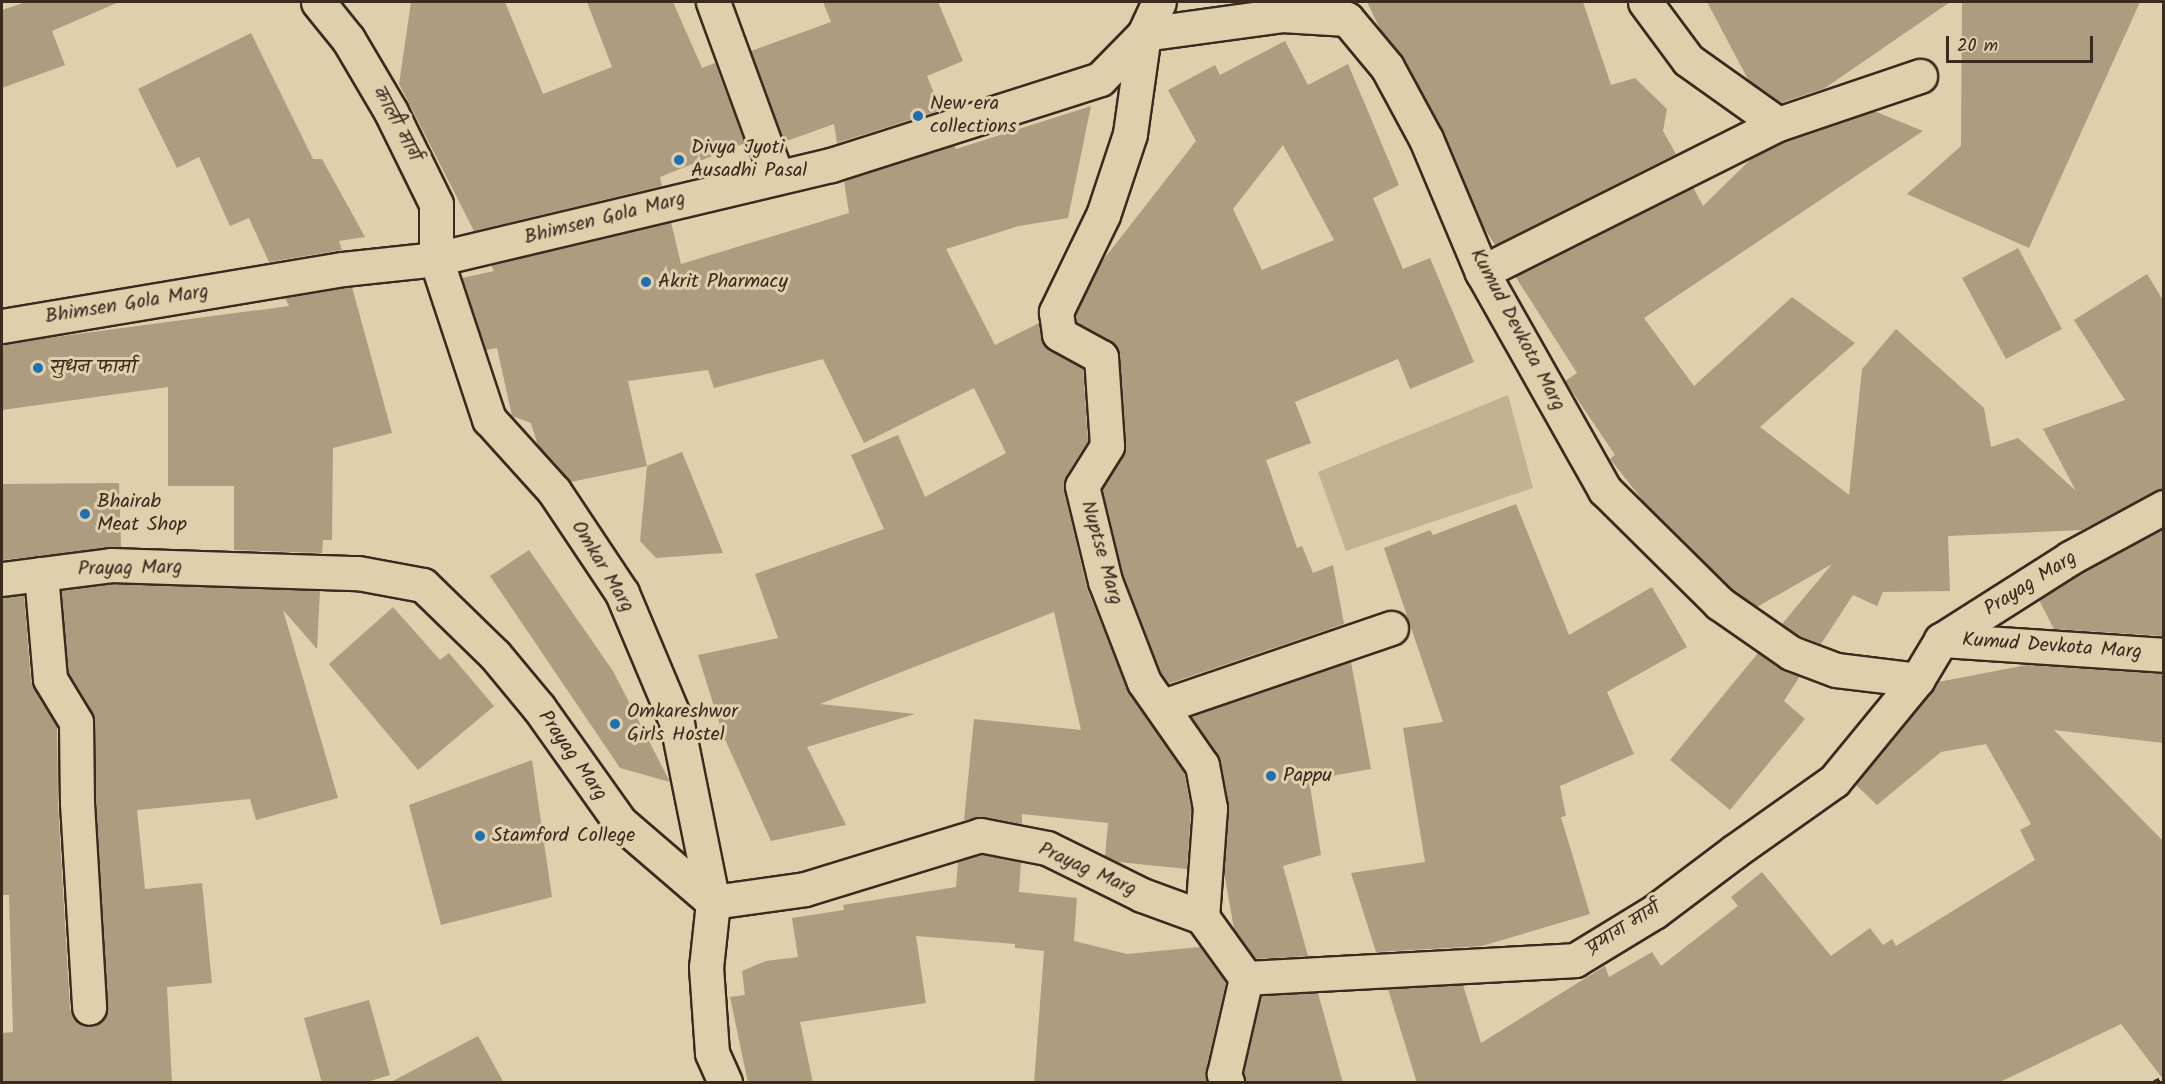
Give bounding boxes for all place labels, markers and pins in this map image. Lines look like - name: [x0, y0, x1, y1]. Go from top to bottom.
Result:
- place label: New era collections: [930, 92, 1016, 139]
- marker: New era collections: [911, 109, 925, 123]
- place label: Divya Jyoti Ausadhi Pasal: [691, 136, 807, 183]
- marker: Divya Jyoti Ausadhi Pasal: [672, 153, 686, 167]
- place label: Akrit Pharmacy: [658, 270, 788, 294]
- marker: Akrit Pharmacy: [639, 275, 653, 289]
- place label: सुधन फार्मा: [50, 356, 136, 380]
- marker: सुधन फार्मा: [31, 361, 45, 375]
- place label: Bhairab Meat Shop: [97, 490, 187, 537]
- marker: Bhairab Meat Shop: [78, 507, 92, 521]
- place label: Omkareshwor Girls Hostel: [627, 700, 738, 747]
- marker: Omkareshwor Girls Hostel: [608, 717, 622, 731]
- place label: Pappu: [1283, 764, 1332, 788]
- marker: Pappu: [1264, 769, 1278, 783]
- place label: Stamford College: [492, 824, 635, 848]
- marker: Stamford College: [473, 829, 487, 843]

